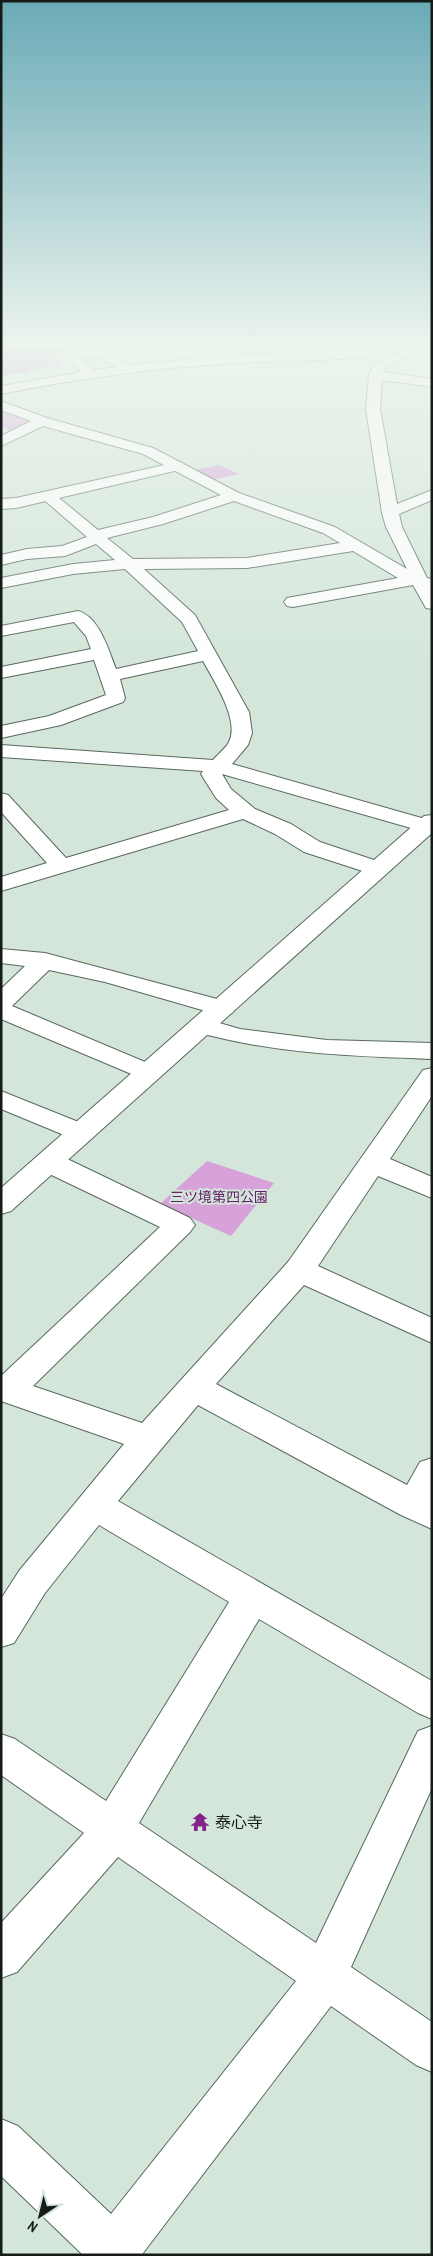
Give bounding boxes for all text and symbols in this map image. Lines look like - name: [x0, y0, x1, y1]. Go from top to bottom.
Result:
- park label: 三ツ境第四公園: [170, 1188, 268, 1206]
- temple icon: 泰心寺: [189, 1811, 211, 1833]
- place label: 泰心寺: [215, 1811, 263, 1833]
- north arrow: [15, 2191, 65, 2241]
- text: N: [24, 2217, 41, 2236]

